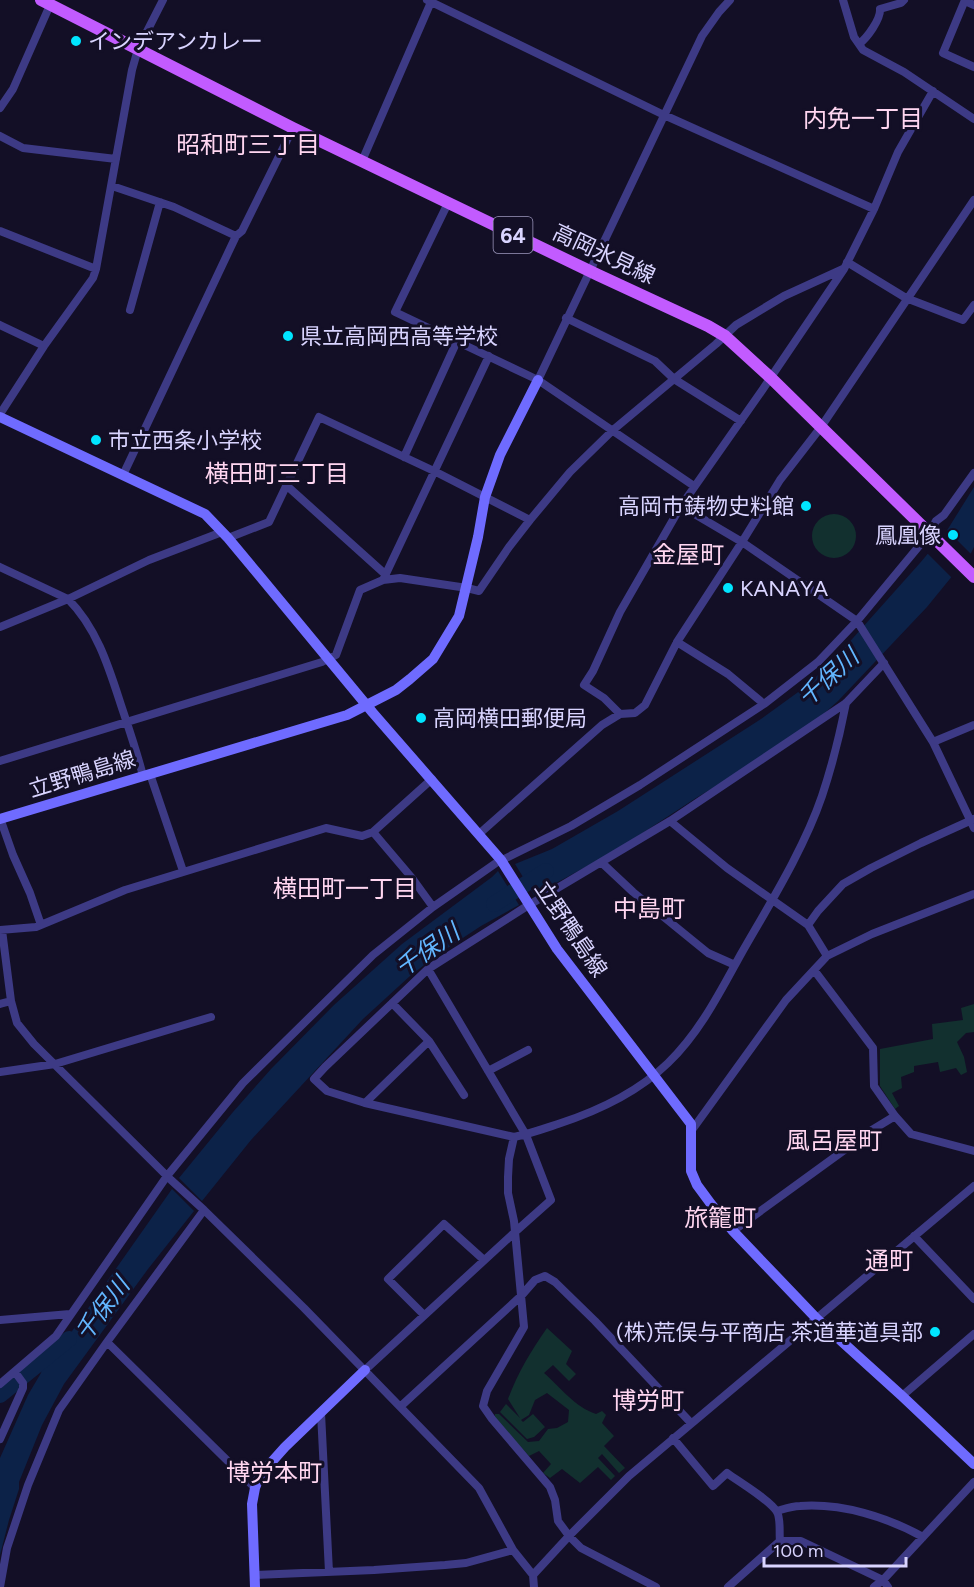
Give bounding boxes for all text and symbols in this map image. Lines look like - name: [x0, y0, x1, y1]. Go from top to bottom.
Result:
- place label: インデアンカレー: [88, 28, 263, 55]
- marker: インデアンカレー: [69, 34, 83, 48]
- district label: 内免一丁目: [803, 104, 923, 133]
- district label: 昭和町三丁目: [176, 130, 320, 159]
- road number: 64: [494, 217, 532, 253]
- street label: 高岡氷見線: [548, 219, 660, 289]
- place label: 県立高岡西高等学校: [300, 323, 498, 350]
- marker: 県立高岡西高等学校: [281, 329, 295, 343]
- place label: 市立西条小学校: [108, 427, 262, 454]
- marker: 市立西条小学校: [89, 433, 103, 447]
- district label: 横田町三丁目: [205, 459, 349, 488]
- place label: 高岡市鋳物史料館: [618, 493, 794, 520]
- marker: 高岡市鋳物史料館: [799, 499, 813, 513]
- place label: 鳳凰像: [875, 522, 941, 549]
- marker: 鳳凰像: [946, 528, 960, 542]
- district label: 金屋町: [652, 540, 724, 569]
- place label: KANAYA: [740, 575, 828, 602]
- marker: KANAYA: [721, 581, 735, 595]
- water label: 千保川: [792, 640, 867, 712]
- place label: 高岡横田郵便局: [433, 705, 587, 732]
- marker: 高岡横田郵便局: [414, 711, 428, 725]
- street label: 立野鴨島線: [25, 745, 139, 803]
- district label: 横田町一丁目: [273, 874, 417, 903]
- street label: 立野鴨島線: [529, 876, 613, 982]
- district label: 中島町: [613, 894, 685, 923]
- water label: 千保川: [389, 916, 467, 983]
- district label: 風呂屋町: [786, 1126, 882, 1155]
- district label: 旅籠町: [684, 1203, 756, 1232]
- district label: 通町: [865, 1246, 913, 1275]
- water label: 千保川: [69, 1269, 137, 1346]
- place label: (株)荒俣与平商店 茶道華道具部: [616, 1319, 923, 1346]
- marker: (株)荒俣与平商店 茶道華道具部: [928, 1325, 942, 1339]
- district label: 博労町: [612, 1386, 684, 1415]
- district label: 博労本町: [226, 1458, 322, 1487]
- scale bar: [764, 1530, 906, 1568]
- text: 100 m: [773, 1540, 823, 1562]

